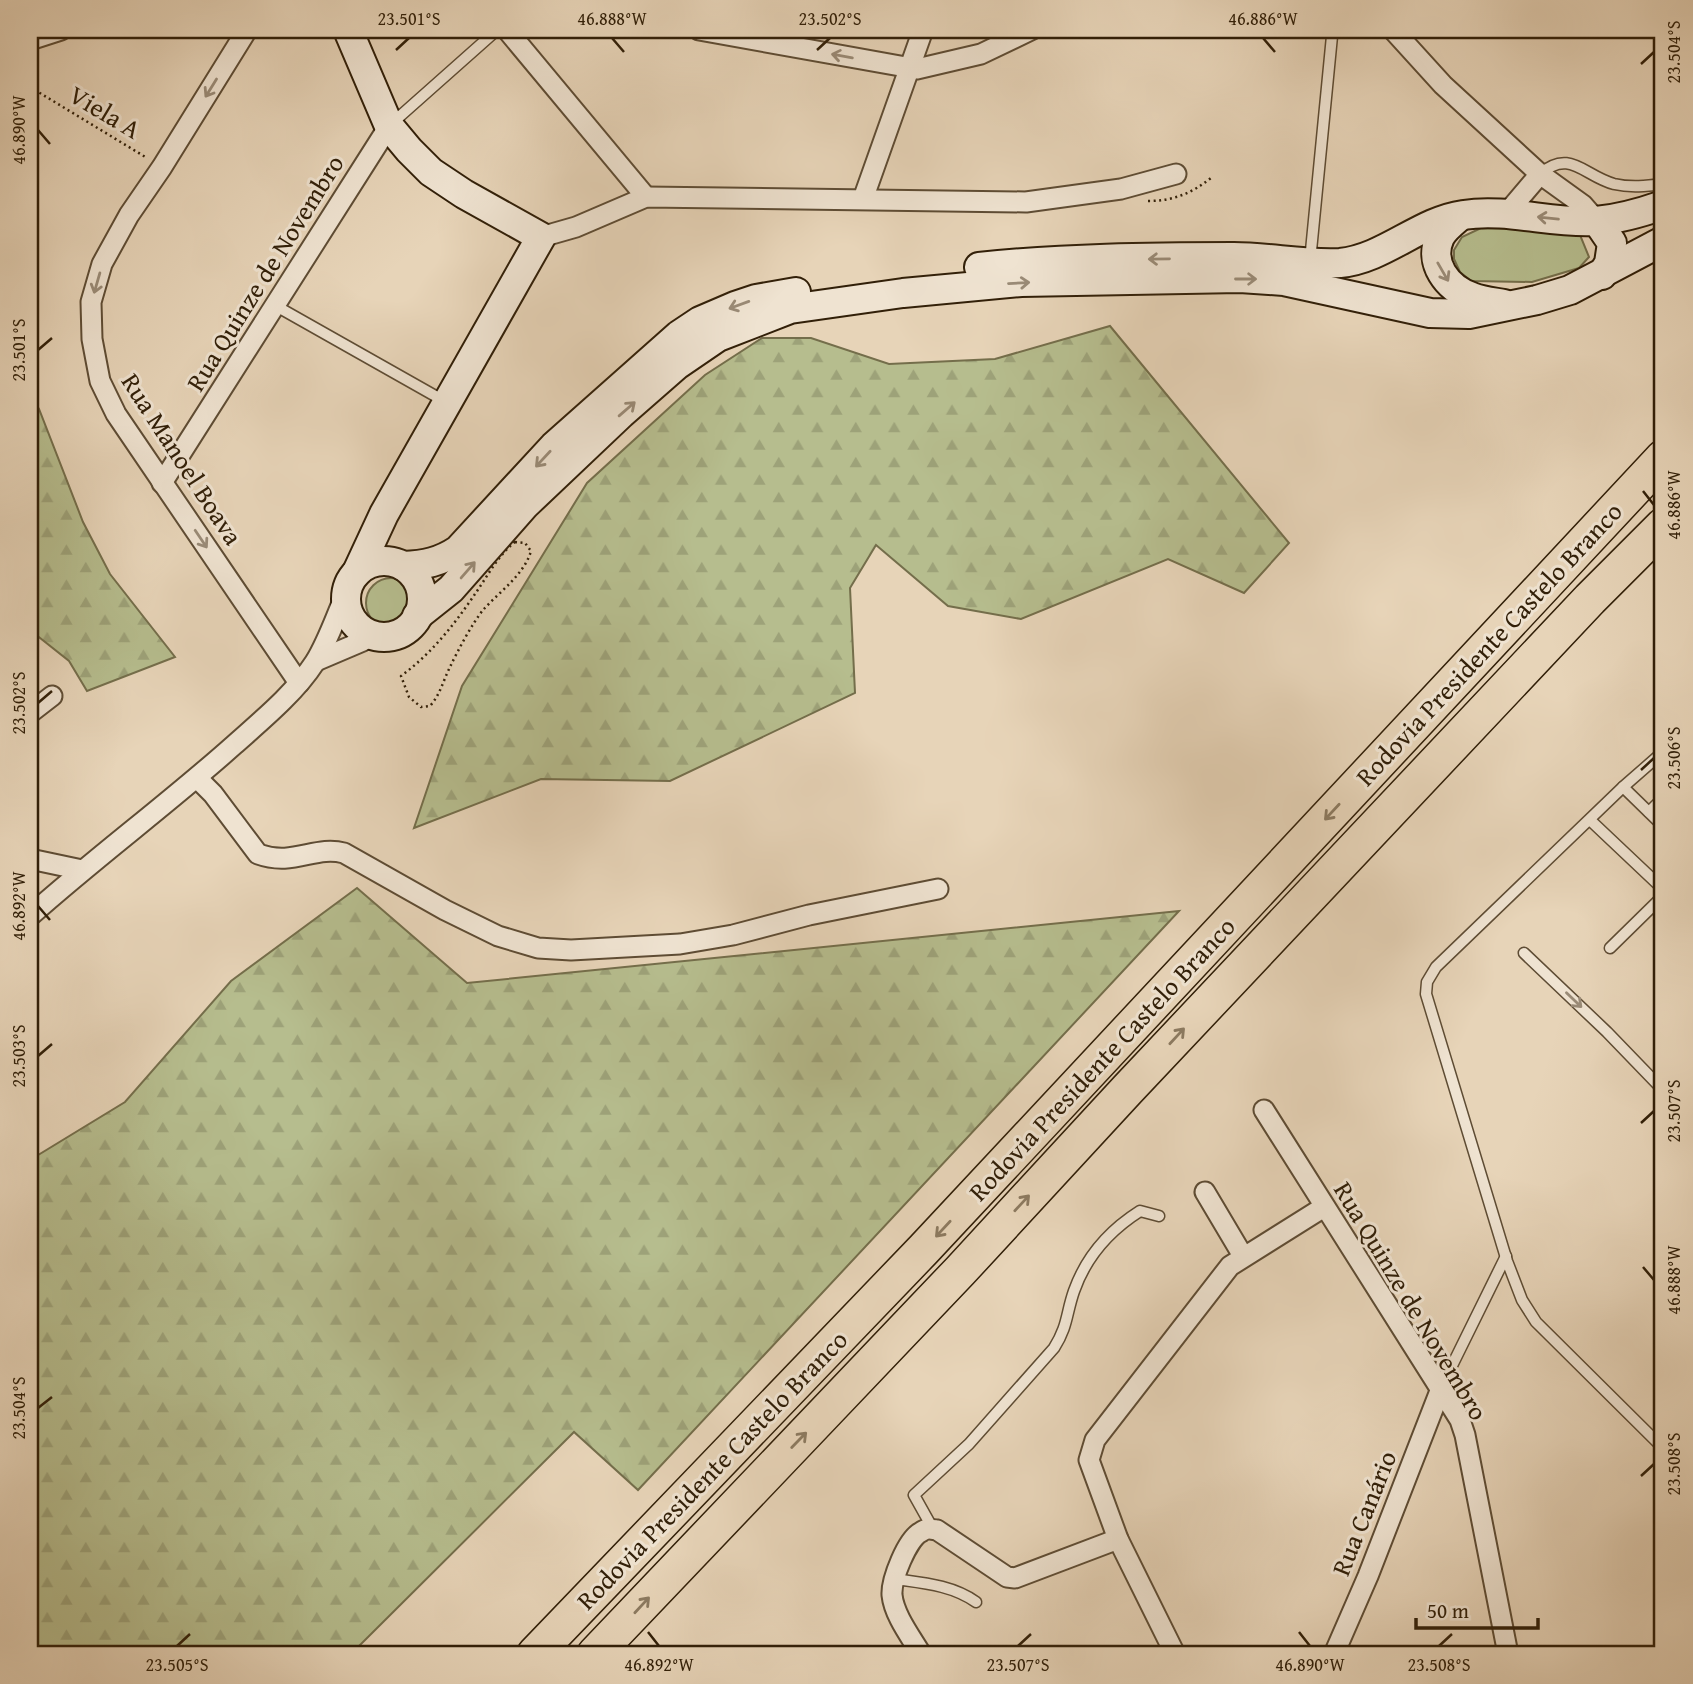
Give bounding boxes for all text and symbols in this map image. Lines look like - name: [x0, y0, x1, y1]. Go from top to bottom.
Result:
- text: 23.501°S: [378, 5, 441, 32]
- text: 46.888°W: [577, 5, 647, 32]
- text: 23.502°S: [799, 5, 862, 32]
- text: 46.886°W: [1228, 5, 1298, 32]
- text: 23.504°S: [1660, 20, 1687, 83]
- one-way arrow: [831, 49, 854, 62]
- street label: Viela A: [62, 75, 149, 148]
- one-way arrow: [204, 77, 218, 97]
- text: 46.890°W: [5, 95, 32, 165]
- street label: Rua Quinze de Novembro: [176, 147, 353, 399]
- one-way arrow: [1537, 211, 1560, 224]
- one-way arrow: [1148, 252, 1171, 266]
- one-way arrow: [1436, 262, 1450, 282]
- one-way arrow: [89, 272, 102, 294]
- one-way arrow: [1234, 272, 1257, 286]
- one-way arrow: [1007, 276, 1030, 289]
- one-way arrow: [729, 300, 751, 312]
- text: 23.501°S: [5, 318, 32, 381]
- street label: Rua Manoel Boava: [112, 365, 253, 553]
- one-way arrow: [618, 400, 635, 417]
- one-way arrow: [535, 450, 551, 468]
- text: 46.886°W: [1660, 470, 1687, 540]
- street label: Rodovia Presidente Castelo Branco: [1346, 493, 1631, 795]
- one-way arrow: [194, 529, 208, 548]
- one-way arrow: [460, 562, 476, 580]
- text: 23.502°S: [5, 671, 32, 734]
- text: 23.506°S: [1660, 726, 1687, 789]
- one-way arrow: [1324, 803, 1340, 821]
- text: 46.892°W: [5, 871, 32, 941]
- street label: Rodovia Presidente Castelo Branco: [959, 908, 1244, 1210]
- one-way arrow: [1565, 991, 1582, 1008]
- text: 23.503°S: [5, 1024, 32, 1087]
- one-way arrow: [1168, 1028, 1185, 1046]
- text: 23.507°S: [1660, 1079, 1687, 1142]
- street label: Rua Quinze de Novembro: [1325, 1174, 1498, 1428]
- one-way arrow: [1014, 1195, 1031, 1212]
- one-way arrow: [934, 1220, 951, 1237]
- text: 46.888°W: [1660, 1245, 1687, 1315]
- street label: Rodovia Presidente Castelo Branco: [567, 1321, 856, 1619]
- text: 23.504°S: [5, 1376, 32, 1439]
- one-way arrow: [790, 1432, 807, 1449]
- text: 23.508°S: [1660, 1432, 1687, 1495]
- street label: Rua Canário: [1321, 1444, 1406, 1581]
- scale bar: [1416, 1586, 1539, 1630]
- text: 50 m: [1427, 1595, 1469, 1626]
- one-way arrow: [633, 1596, 650, 1613]
- text: 23.505°S: [146, 1651, 209, 1678]
- text: 46.892°W: [624, 1651, 694, 1678]
- text: 23.507°S: [987, 1651, 1050, 1678]
- text: 46.890°W: [1275, 1651, 1345, 1678]
- text: 23.508°S: [1408, 1651, 1471, 1678]

